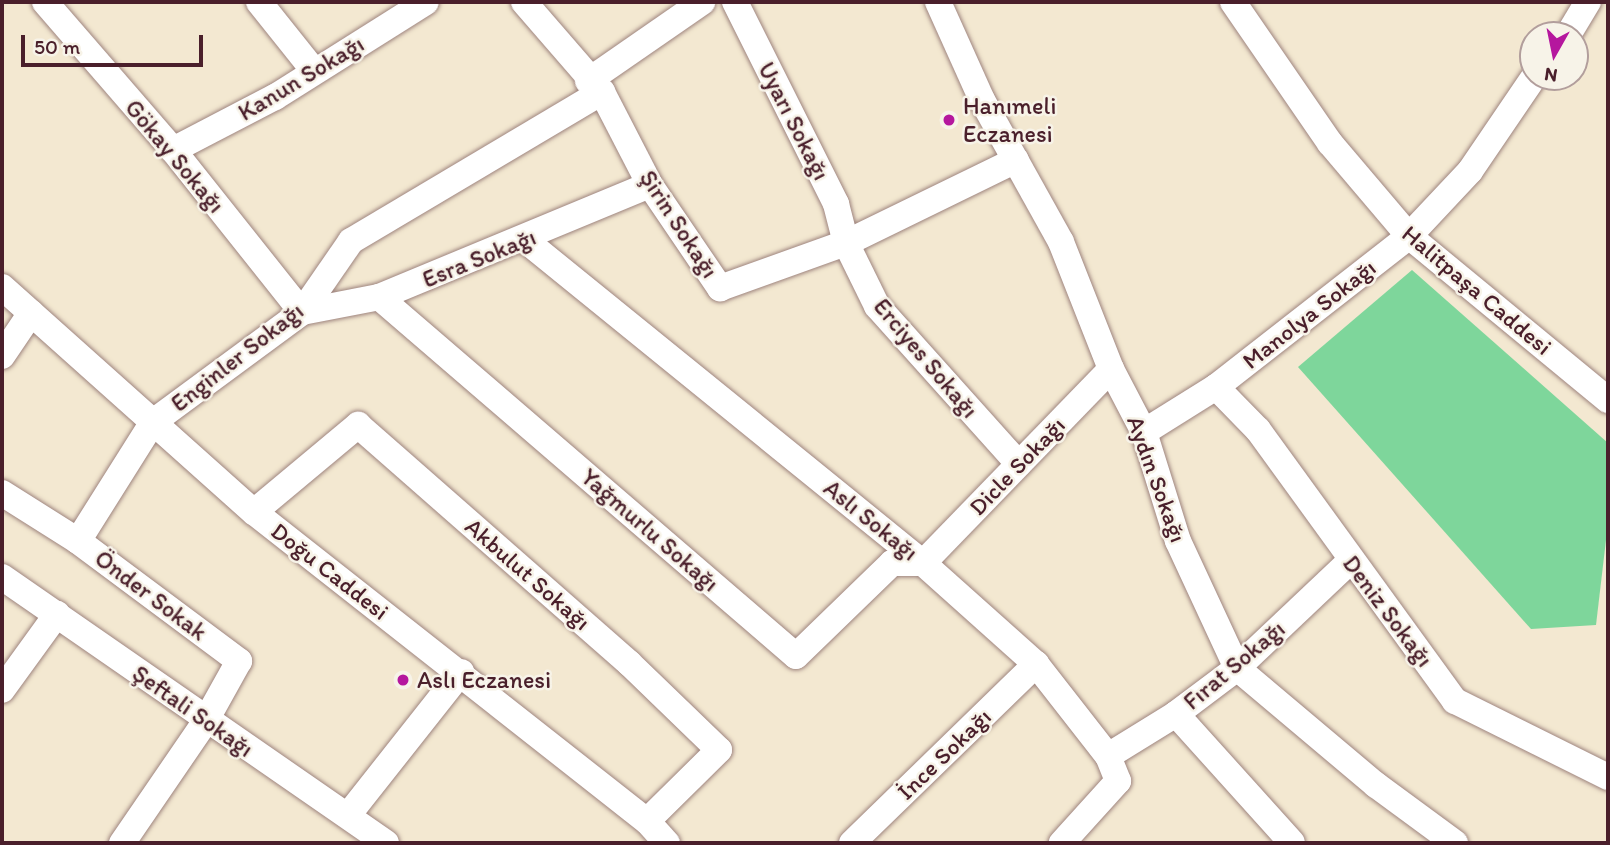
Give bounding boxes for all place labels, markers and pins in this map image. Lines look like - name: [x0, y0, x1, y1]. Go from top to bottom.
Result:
- place label: Hanımeli Eczanesi: [963, 92, 1056, 148]
- marker: Hanımeli Eczanesi: [941, 112, 957, 128]
- place label: Aslı Eczanesi: [417, 666, 551, 694]
- marker: Aslı Eczanesi: [395, 672, 411, 688]

